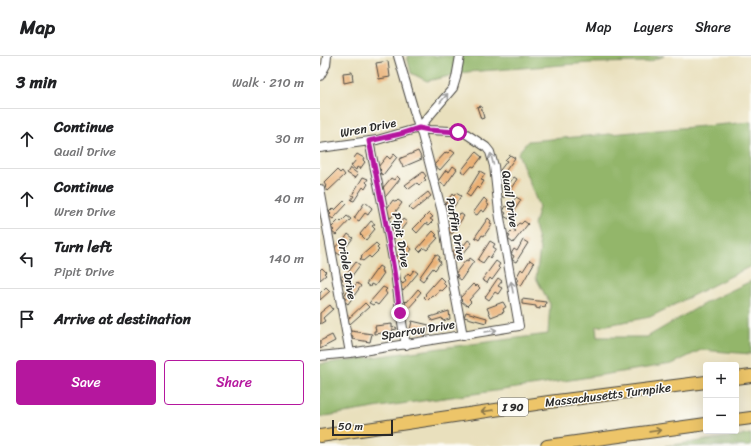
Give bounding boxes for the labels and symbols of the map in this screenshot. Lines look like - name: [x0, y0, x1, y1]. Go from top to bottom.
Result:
- one-way arrow: [439, 93, 448, 104]
- street label: Wren Drive: [338, 112, 398, 144]
- route start: [449, 123, 467, 141]
- one-way arrow: [488, 153, 495, 166]
- street label: Quail Drive: [495, 169, 525, 229]
- street label: Puffin Drive: [440, 196, 472, 263]
- street label: Pipit Drive: [385, 211, 417, 269]
- street label: Oriole Drive: [331, 237, 363, 301]
- one-way arrow: [508, 281, 516, 294]
- route end: [391, 304, 409, 322]
- street label: Sparrow Drive: [380, 313, 456, 347]
- one-way arrow: [484, 327, 497, 335]
- street label: Massachusetts Turnpike: [544, 376, 672, 414]
- road number: I 90: [498, 398, 528, 416]
- one-way arrow: [481, 407, 494, 415]
- scale bar: [332, 418, 393, 437]
- one-way arrow: [648, 427, 661, 435]

